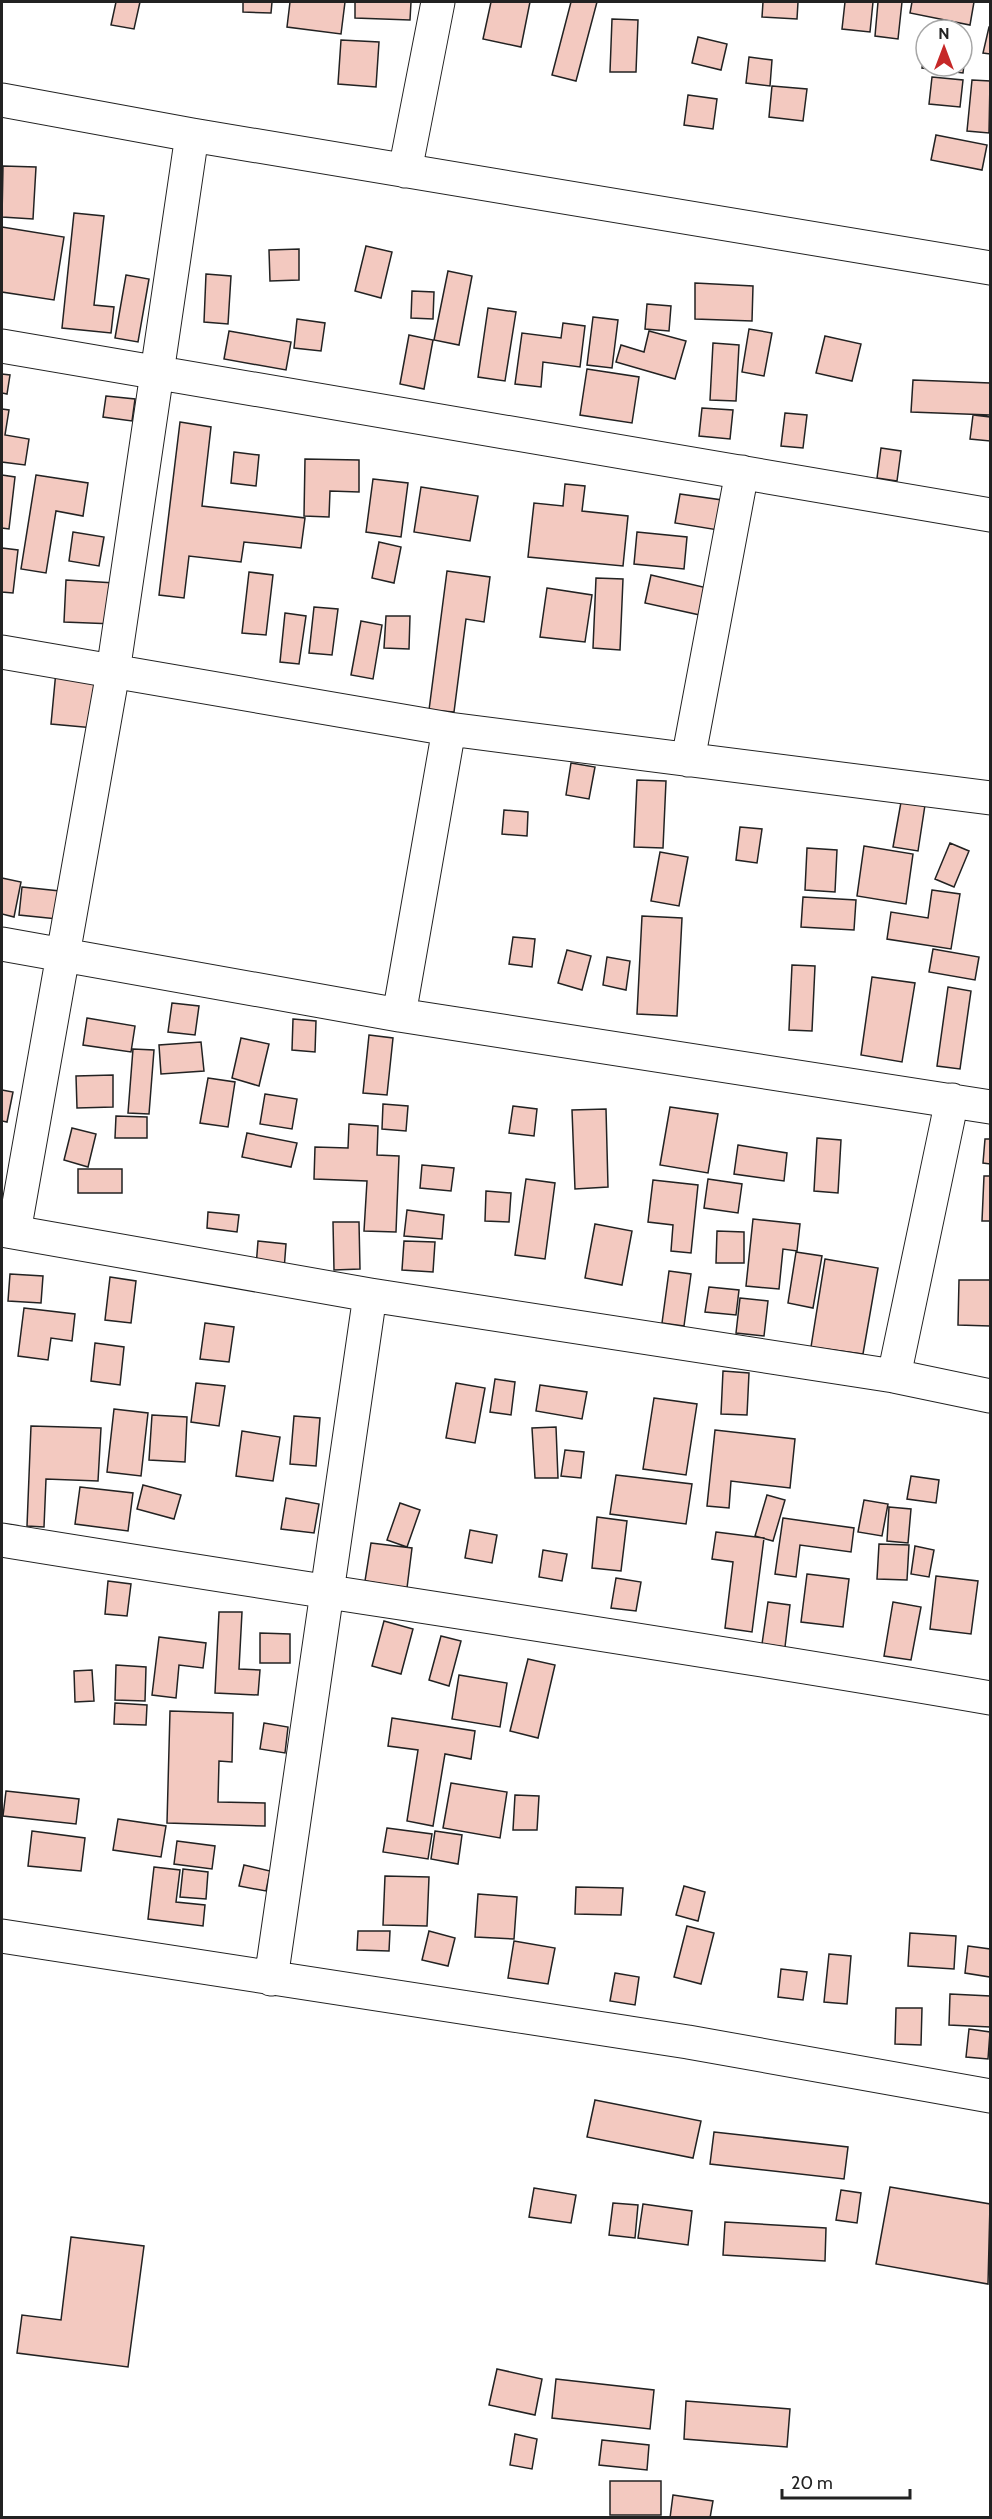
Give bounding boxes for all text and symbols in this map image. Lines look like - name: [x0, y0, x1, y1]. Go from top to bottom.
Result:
- north arrow: [914, 18, 974, 78]
- text: N: [938, 24, 950, 43]
- scale bar: [782, 2462, 910, 2500]
- text: 20 m: [791, 2472, 833, 2494]

